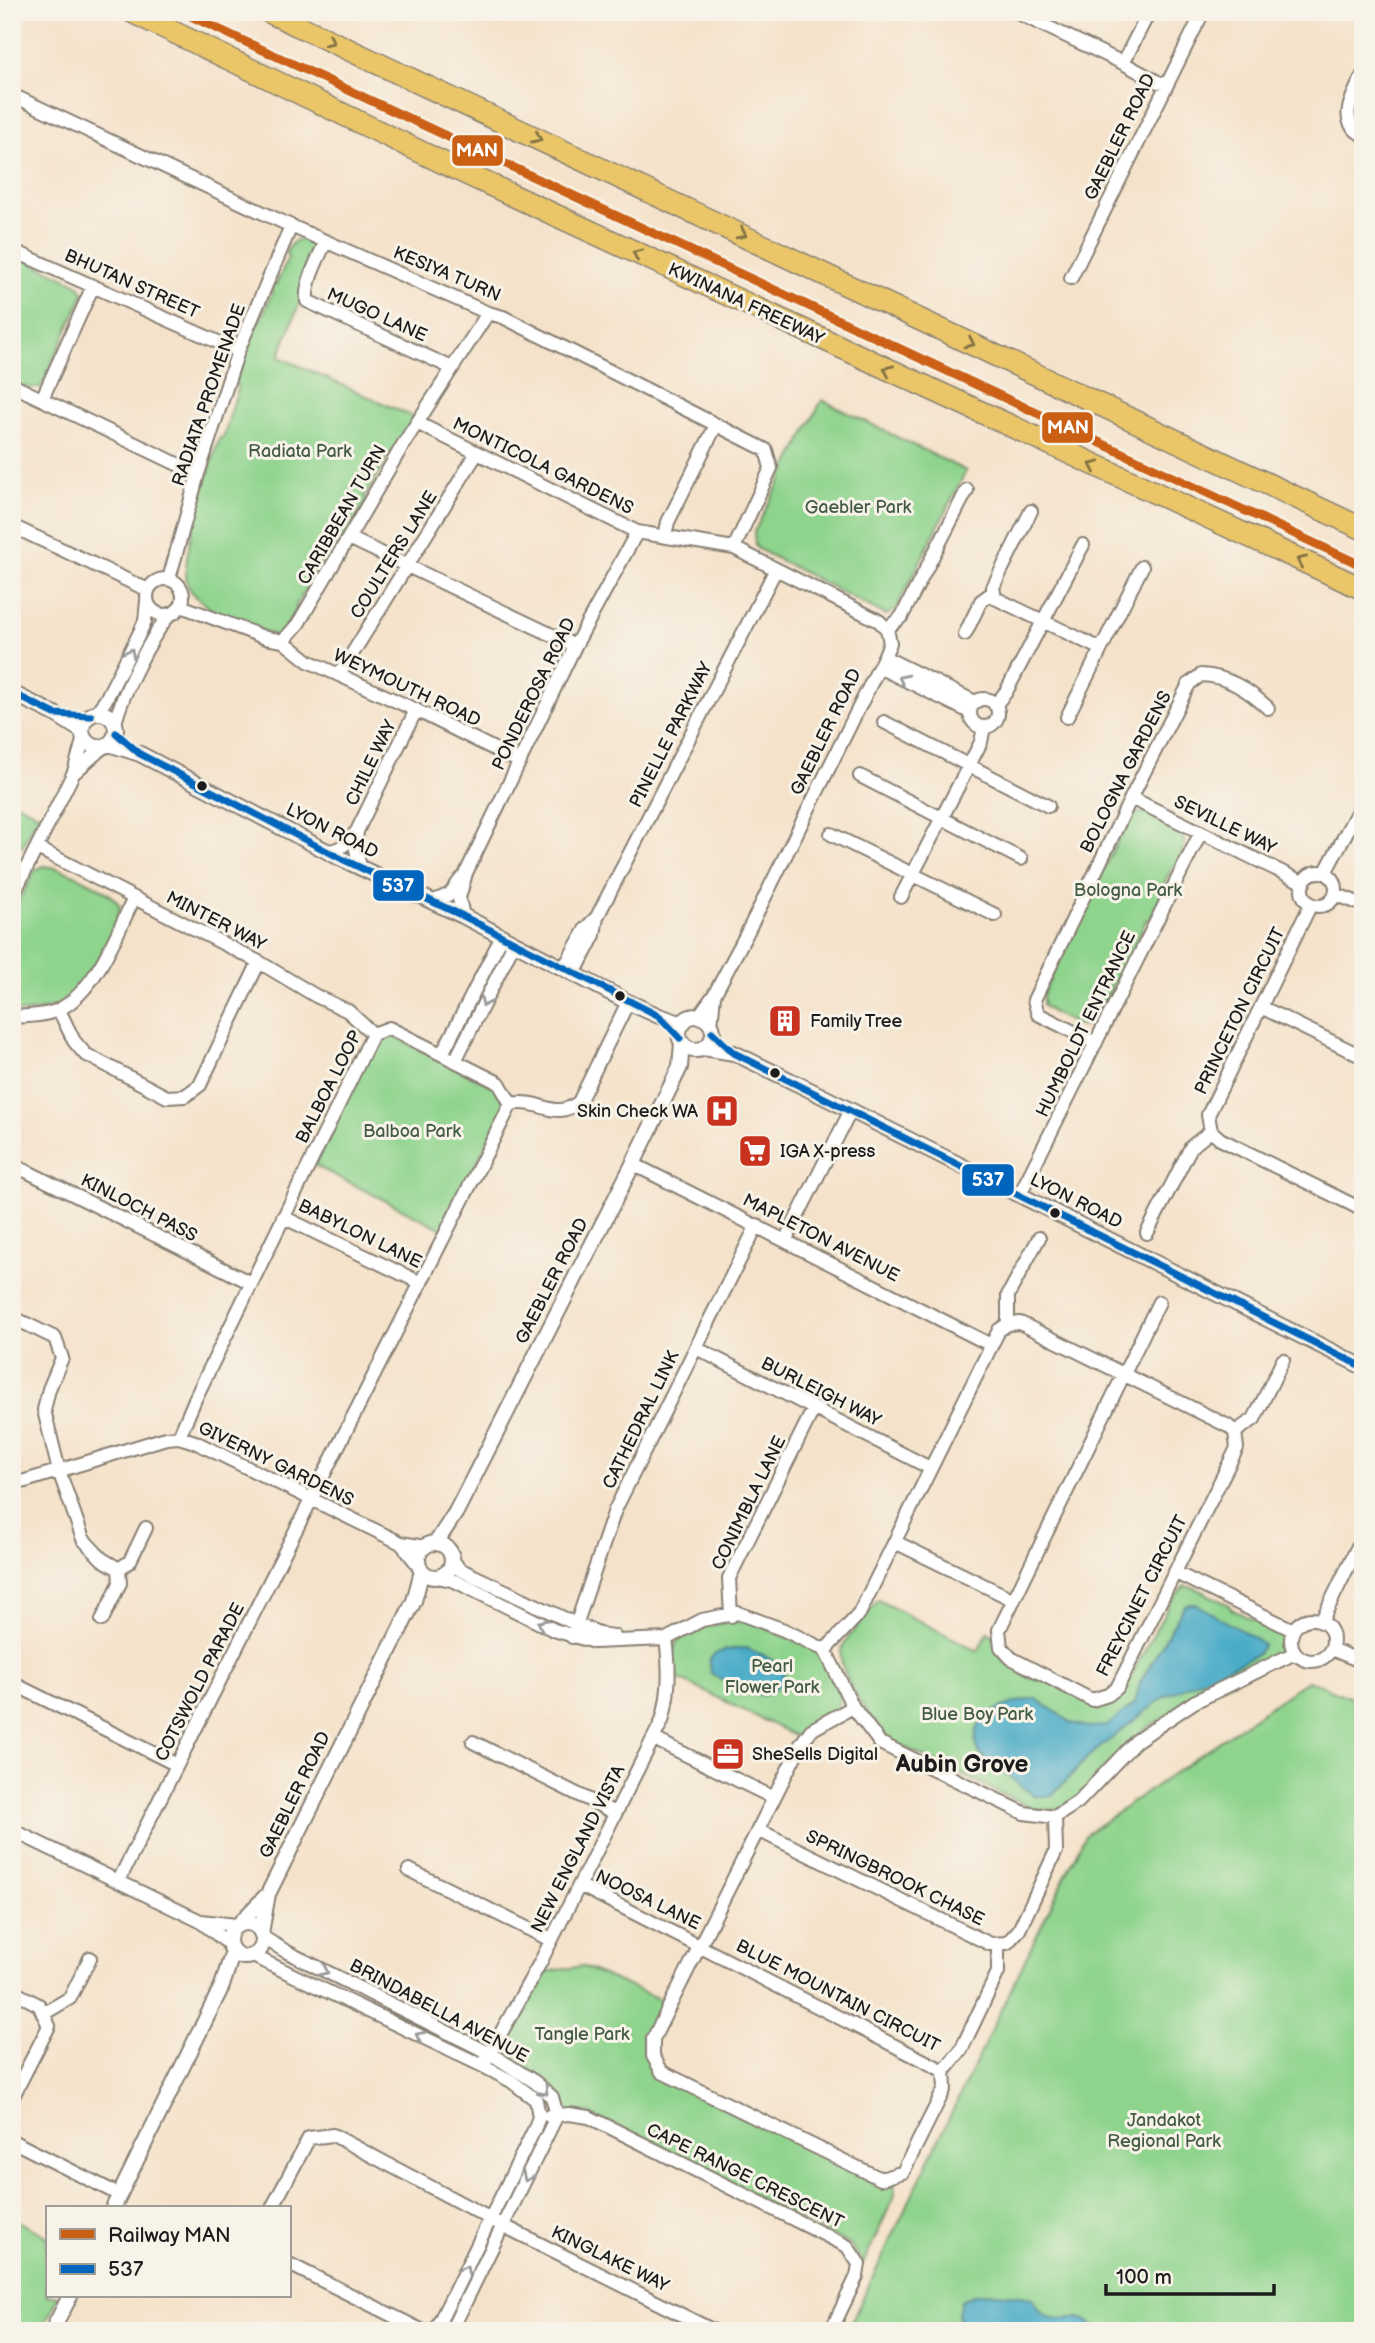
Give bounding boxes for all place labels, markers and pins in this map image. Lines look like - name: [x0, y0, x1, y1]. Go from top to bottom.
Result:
- unlabelled marker: [195, 779, 209, 793]
- unlabelled marker: [613, 989, 627, 1003]
- building icon: Family Tree: [766, 1002, 804, 1040]
- place label: Family Tree: [810, 1011, 903, 1032]
- unlabelled marker: [768, 1066, 782, 1080]
- hospital icon: Skin Check WA: [703, 1092, 741, 1130]
- place label: Skin Check WA: [577, 1101, 698, 1122]
- supermarket icon: IGA X-press: [736, 1132, 774, 1170]
- place label: IGA X-press: [780, 1141, 876, 1162]
- unlabelled marker: [1048, 1206, 1062, 1220]
- office icon: SheSells Digital: [709, 1735, 747, 1773]
- place label: SheSells Digital: [752, 1744, 878, 1765]

